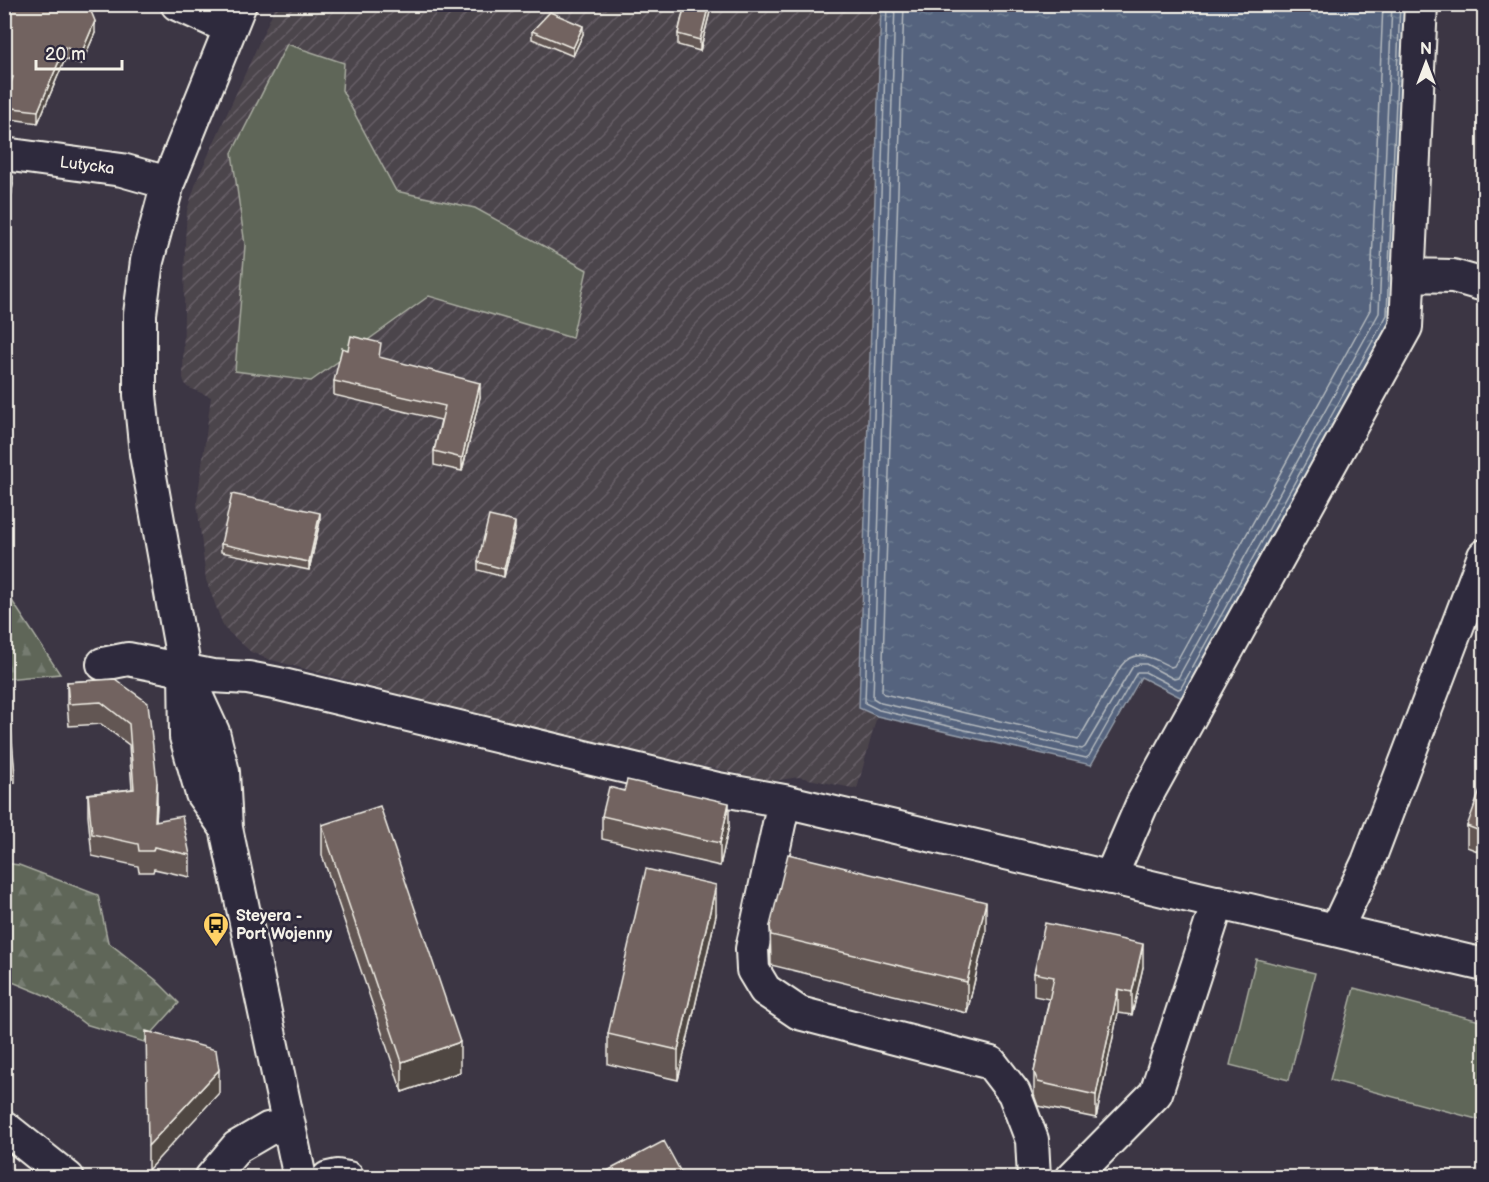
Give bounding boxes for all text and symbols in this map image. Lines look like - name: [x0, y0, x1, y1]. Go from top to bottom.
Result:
- scale bar: [36, 33, 122, 71]
- north arrow: [1396, 33, 1456, 93]
- text: N: [1420, 40, 1432, 59]
- text: 20 m: [45, 44, 86, 65]
- street label: Lutycka: [59, 153, 115, 179]
- place label: Steyera - Port Wojenny: [236, 907, 333, 944]
- bus stop icon: Steyera - Port Wojenny: [201, 910, 231, 948]

